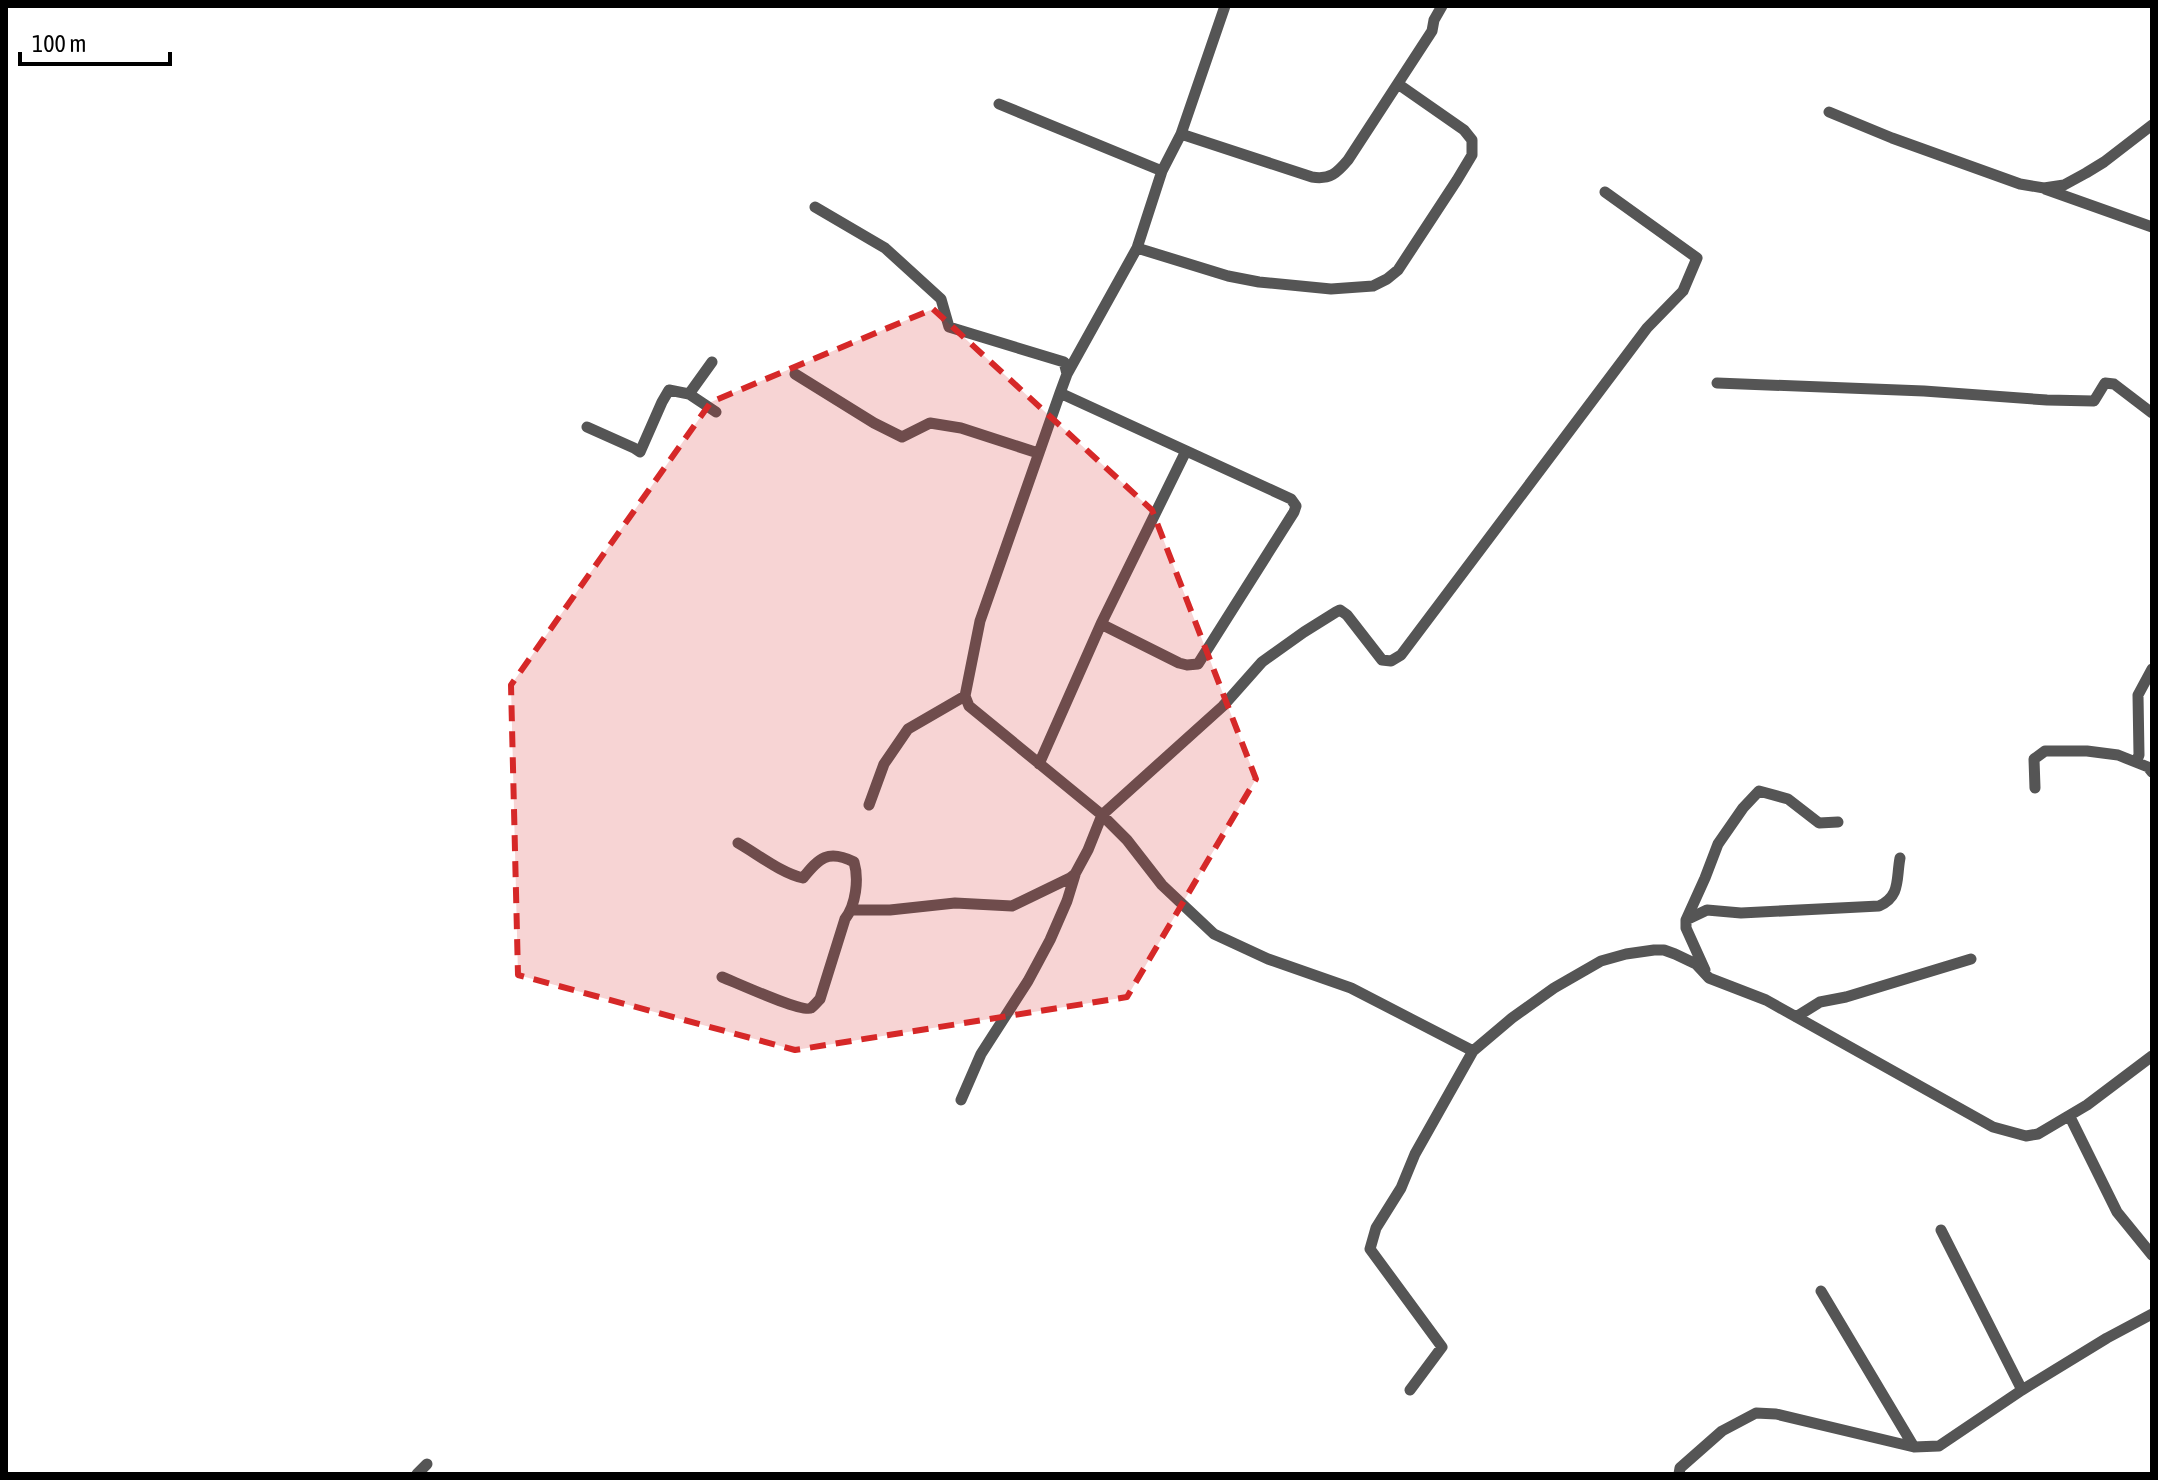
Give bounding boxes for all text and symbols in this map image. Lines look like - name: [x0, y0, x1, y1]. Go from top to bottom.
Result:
- scale bar: [20, 16, 170, 66]
- text: 100 m: [32, 30, 86, 57]

